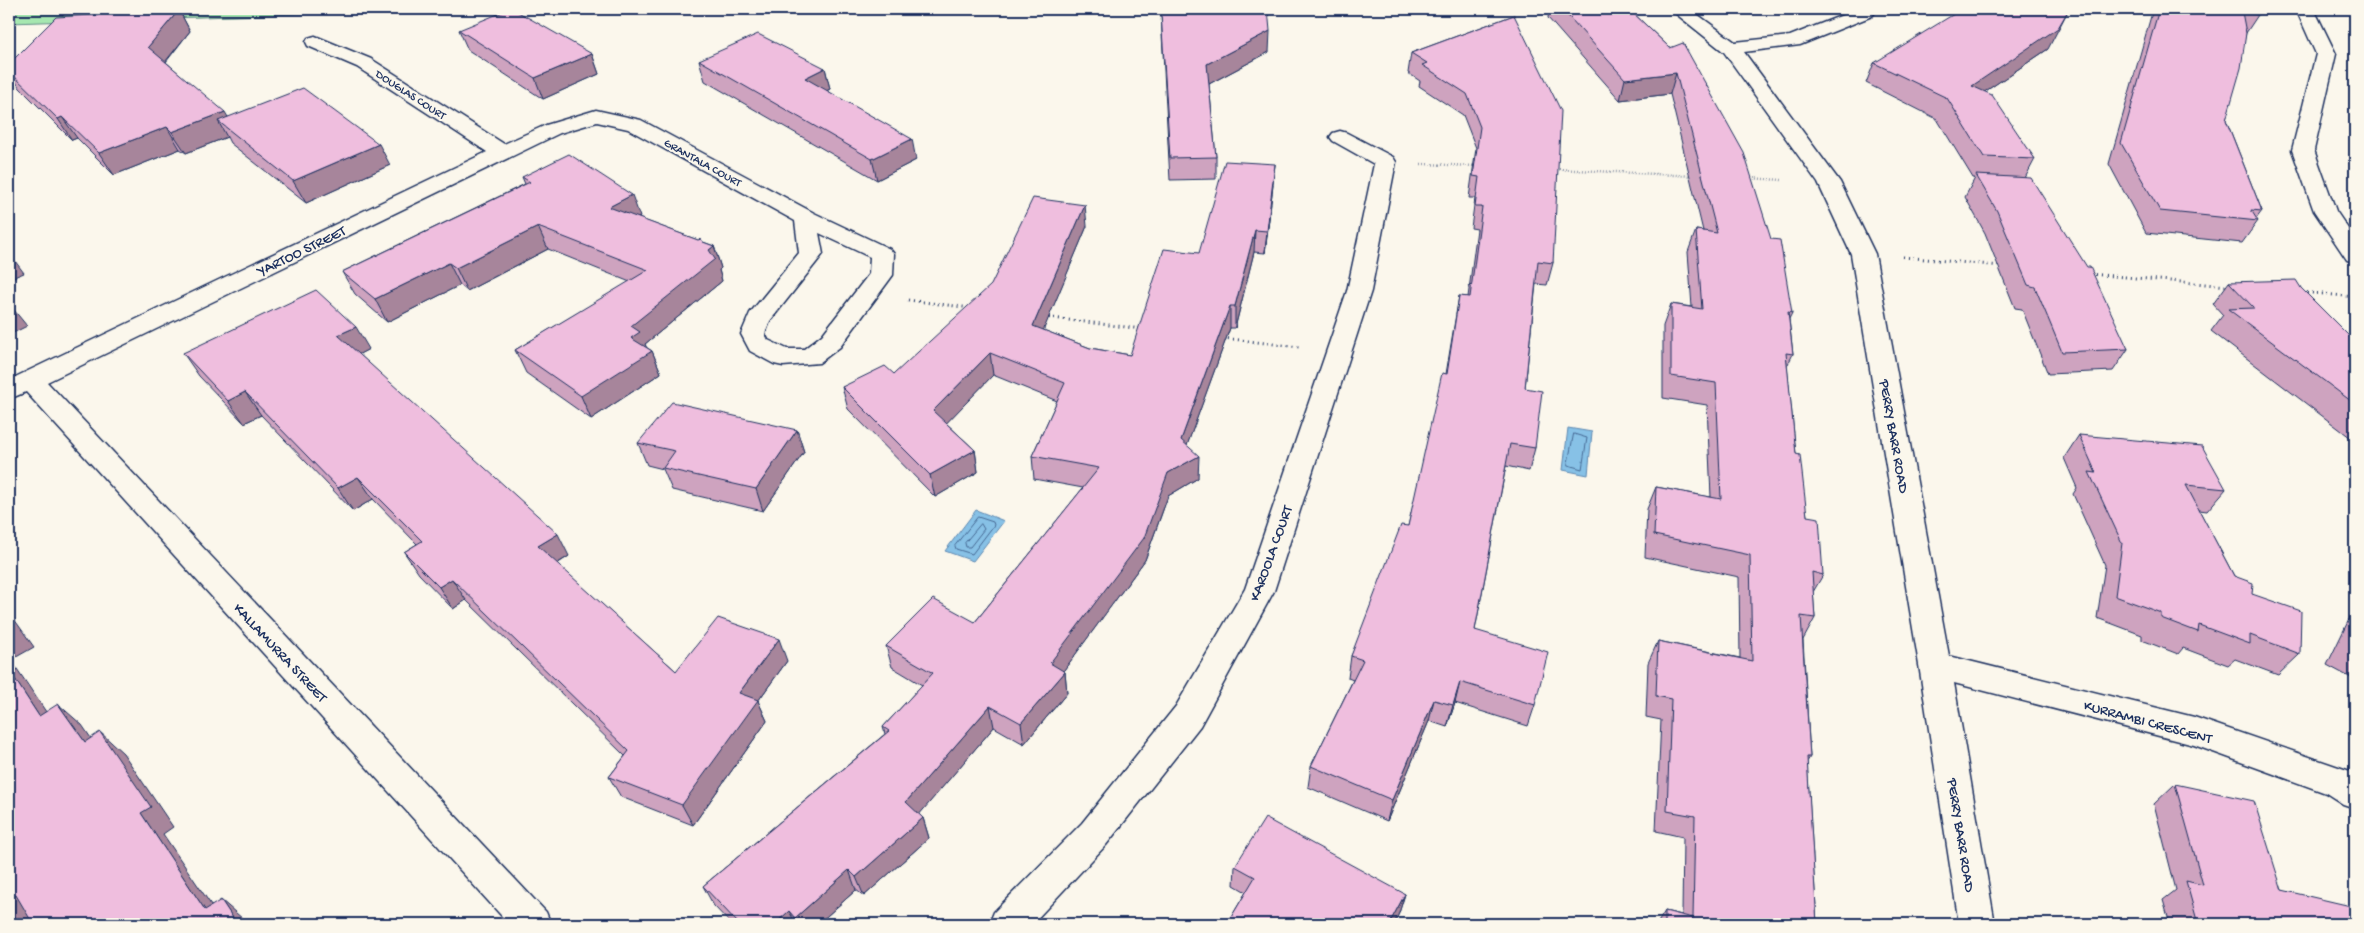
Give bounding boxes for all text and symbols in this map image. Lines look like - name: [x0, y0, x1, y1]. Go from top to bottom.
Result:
- street label: DOUGLAS COURT: [371, 67, 449, 124]
- street label: GRANTALA COURT: [661, 137, 744, 191]
- street label: YARTOO STREET: [253, 222, 350, 282]
- street label: PERRY BARR ROAD: [1874, 377, 1912, 495]
- street label: KAROOLA COURT: [1246, 502, 1298, 604]
- street label: KALLAMURRA STREET: [229, 600, 331, 708]
- street label: KURRAMBI CRESCENT: [2081, 697, 2215, 749]
- street label: PERRY BARR ROAD: [1942, 776, 1978, 894]

